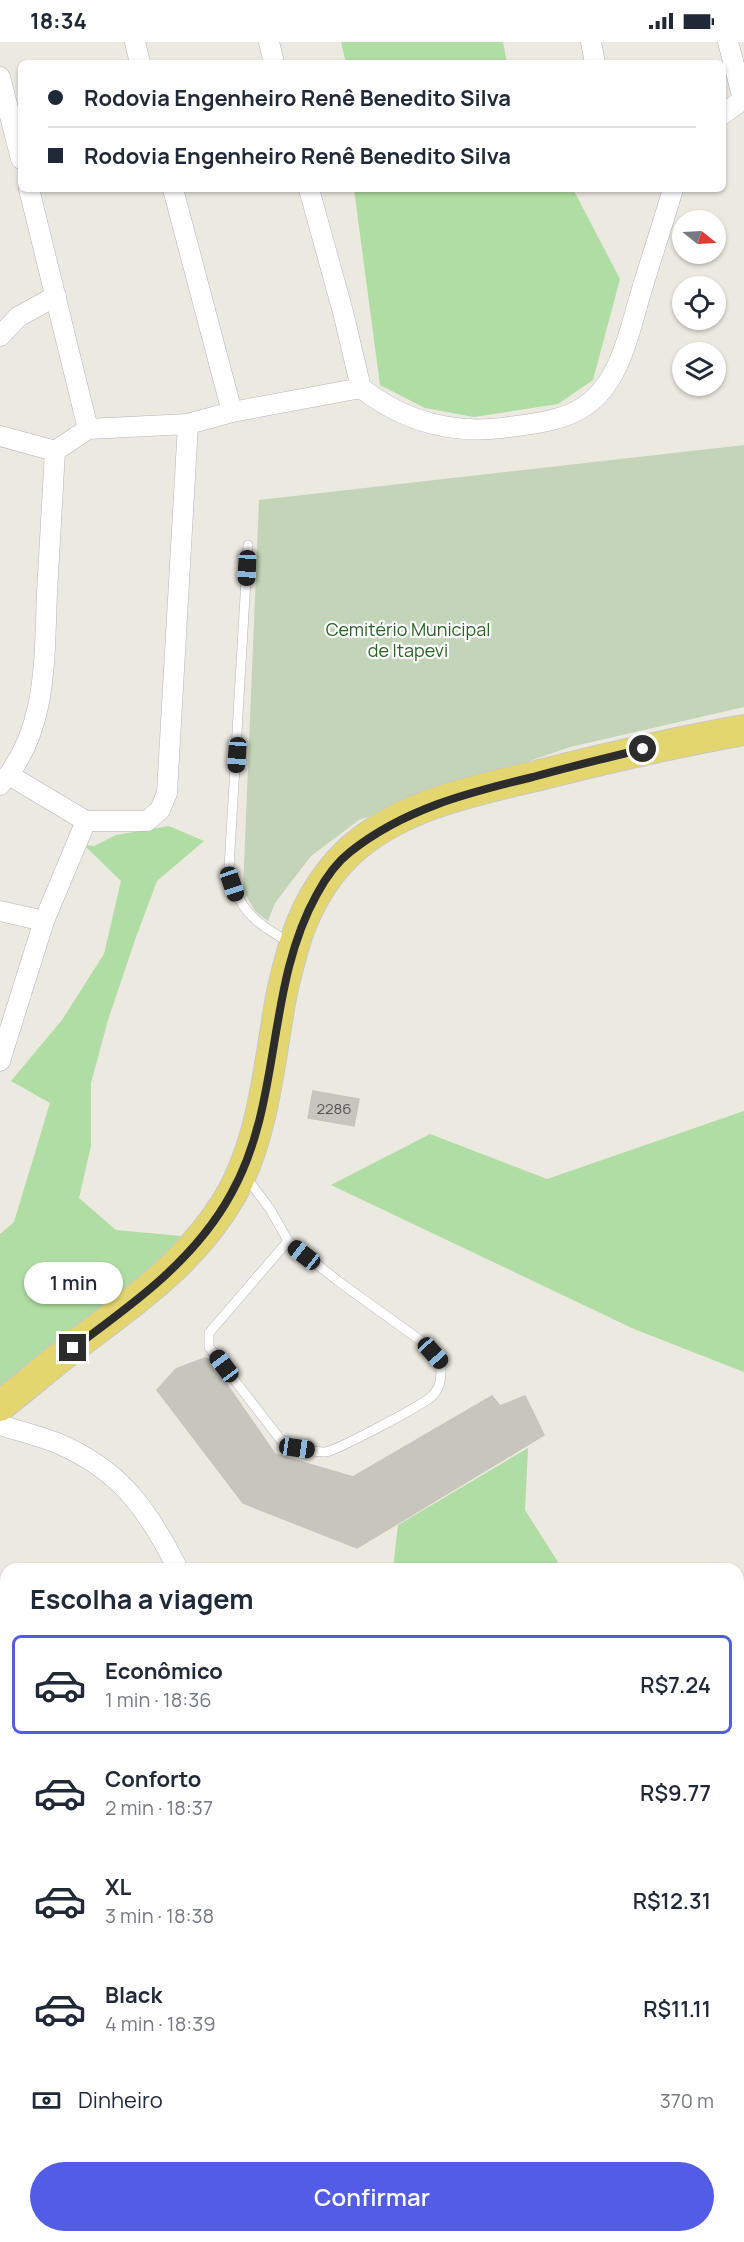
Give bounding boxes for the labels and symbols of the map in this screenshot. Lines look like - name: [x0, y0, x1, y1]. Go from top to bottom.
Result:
- north arrow: [672, 210, 726, 264]
- car: [237, 550, 257, 586]
- park label: Cemitério Municipal de Itapevi: [326, 617, 490, 662]
- route start: [629, 735, 656, 762]
- car: [227, 736, 247, 774]
- car: [218, 864, 246, 904]
- house number: 2286: [316, 1098, 352, 1119]
- car: [284, 1237, 324, 1273]
- callout: 1 min: [23, 1261, 122, 1303]
- route end: [59, 1334, 86, 1361]
- car: [414, 1334, 452, 1372]
- car: [206, 1346, 242, 1386]
- car: [278, 1437, 316, 1459]

